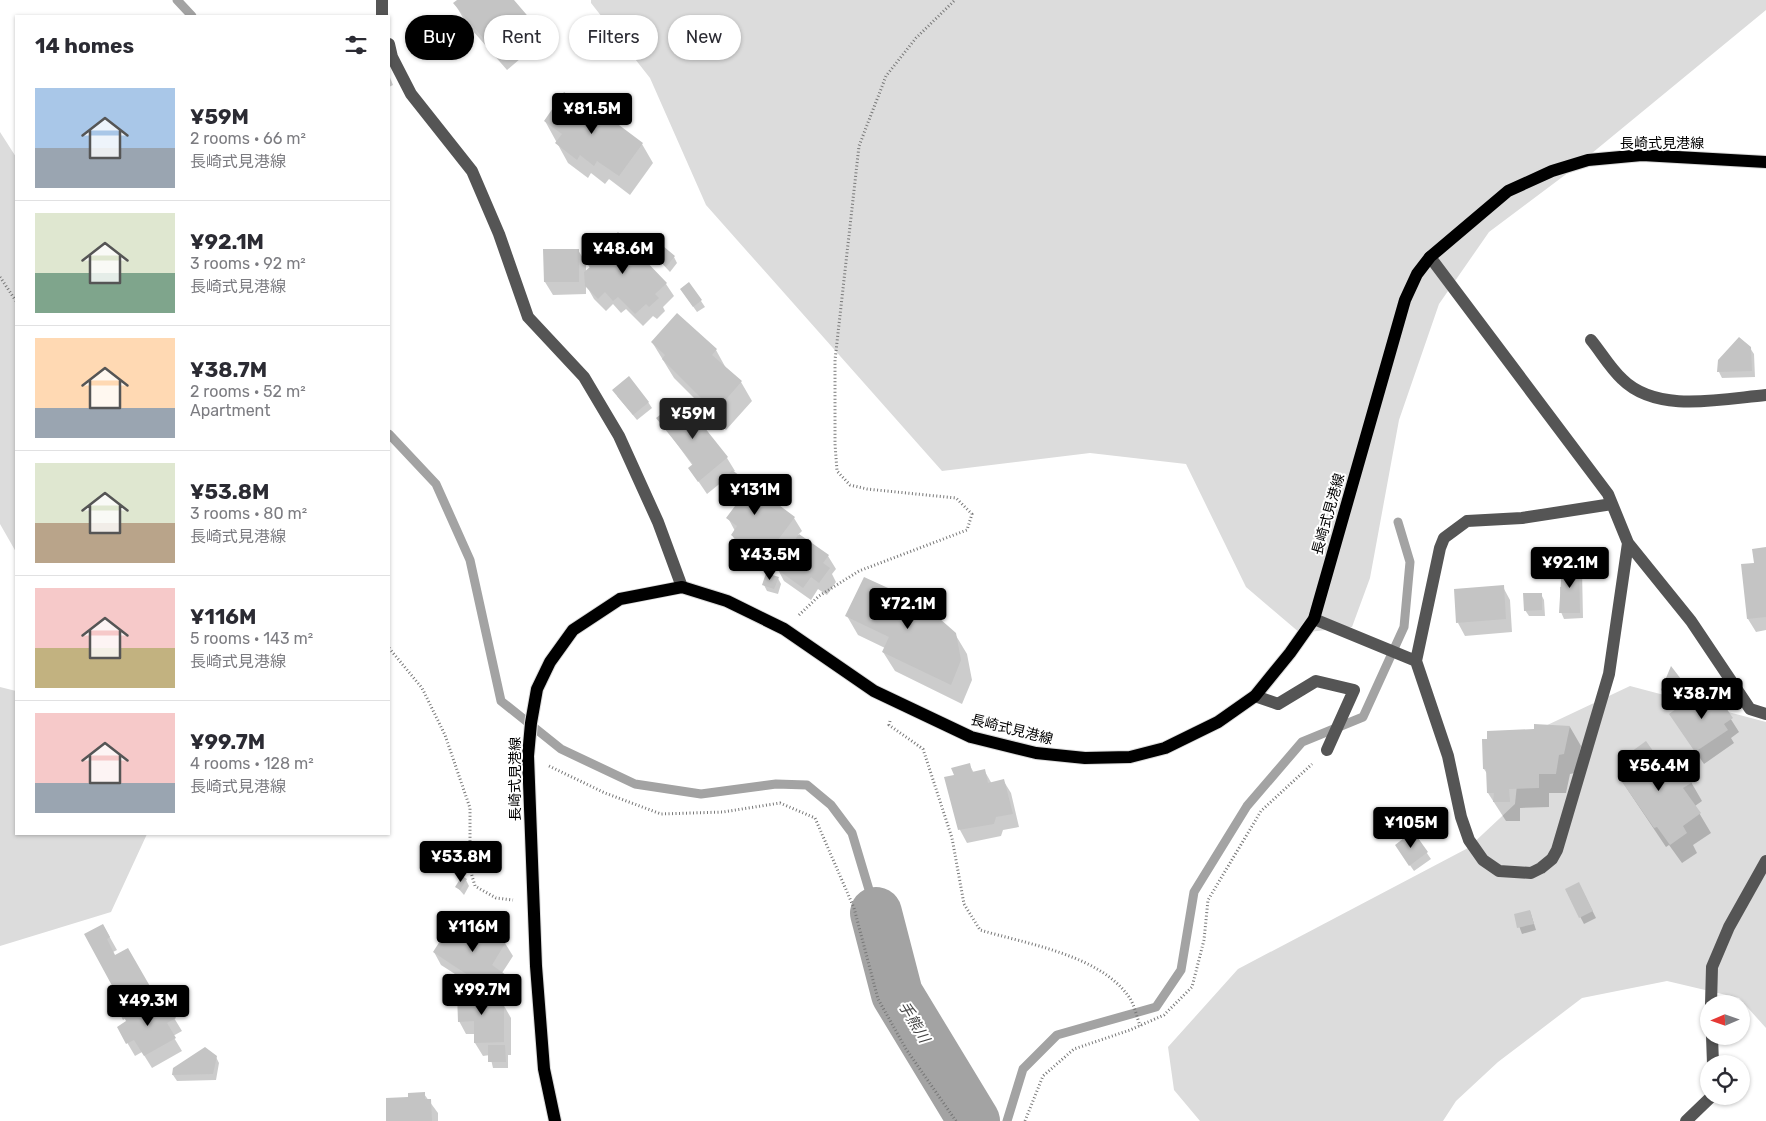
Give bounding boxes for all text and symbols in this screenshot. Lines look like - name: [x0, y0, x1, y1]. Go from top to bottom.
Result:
- chip: Buy: [405, 15, 474, 60]
- chip: Rent: [484, 15, 559, 60]
- chip: Filters: [569, 15, 658, 60]
- chip: New: [668, 15, 741, 60]
- icon: filters: [342, 31, 370, 59]
- text: 14 homes: [35, 33, 134, 58]
- pin: ¥81.5M: [551, 92, 633, 135]
- text: ¥81.5M: [563, 99, 621, 118]
- text: ¥59M: [190, 104, 249, 129]
- icon: home: [75, 108, 135, 168]
- text: 2 rooms · 66 m²: [190, 129, 306, 148]
- street label: 長崎式見港線: [1620, 135, 1704, 152]
- text: 長崎式見港線: [190, 152, 286, 171]
- text: ¥92.1M: [190, 229, 264, 254]
- pin: ¥48.6M: [582, 232, 664, 275]
- icon: home: [75, 233, 135, 293]
- text: ¥48.6M: [593, 239, 653, 258]
- text: 3 rooms · 92 m²: [190, 254, 306, 273]
- text: 長崎式見港線: [190, 277, 286, 296]
- text: ¥38.7M: [190, 357, 267, 382]
- icon: home: [75, 358, 135, 418]
- text: 2 rooms · 52 m²: [190, 382, 306, 401]
- pin: ¥59M: [663, 398, 723, 440]
- text: Apartment: [190, 401, 270, 420]
- text: ¥59M: [671, 404, 715, 423]
- street label: 長崎式見港線: [1309, 471, 1348, 557]
- pin: ¥131M: [720, 474, 790, 516]
- text: ¥53.8M: [190, 479, 269, 504]
- text: ¥131M: [730, 480, 780, 499]
- icon: home: [75, 483, 135, 543]
- text: 3 rooms · 80 m²: [190, 504, 307, 523]
- text: 長崎式見港線: [190, 527, 286, 546]
- pin: ¥43.5M: [729, 538, 811, 581]
- text: ¥43.5M: [740, 545, 800, 564]
- pin: ¥92.1M: [1529, 546, 1611, 589]
- text: ¥92.1M: [1542, 553, 1598, 572]
- pin: ¥72.1M: [867, 588, 949, 630]
- text: ¥72.1M: [880, 594, 936, 613]
- text: ¥116M: [190, 604, 256, 629]
- icon: home: [75, 608, 135, 668]
- text: 5 rooms · 143 m²: [190, 629, 313, 648]
- text: 長崎式見港線: [190, 652, 286, 671]
- pin: ¥38.7M: [1661, 678, 1743, 720]
- text: ¥38.7M: [1673, 684, 1731, 703]
- street label: 長崎式見港線: [969, 711, 1055, 748]
- text: ¥99.7M: [190, 729, 265, 754]
- icon: home: [75, 733, 135, 793]
- street label: 長崎式見港線: [507, 737, 524, 821]
- pin: ¥56.4M: [1618, 750, 1700, 792]
- text: 4 rooms · 128 m²: [190, 754, 314, 773]
- text: ¥56.4M: [1629, 756, 1689, 775]
- text: 長崎式見港線: [190, 777, 286, 796]
- pin: ¥105M: [1376, 806, 1446, 849]
- text: ¥105M: [1384, 813, 1438, 832]
- pin: ¥53.8M: [420, 840, 502, 883]
- text: ¥53.8M: [431, 847, 491, 866]
- pin: ¥116M: [438, 910, 508, 953]
- text: ¥116M: [448, 917, 498, 936]
- pin: ¥99.7M: [441, 974, 523, 1016]
- text: ¥99.7M: [453, 980, 511, 999]
- pin: ¥49.3M: [107, 984, 189, 1027]
- text: ¥49.3M: [118, 991, 178, 1010]
- north arrow: [1700, 995, 1750, 1045]
- map controls: [1700, 995, 1750, 1105]
- water label: 手熊川: [895, 998, 934, 1048]
- button: locate: [1700, 1055, 1750, 1105]

